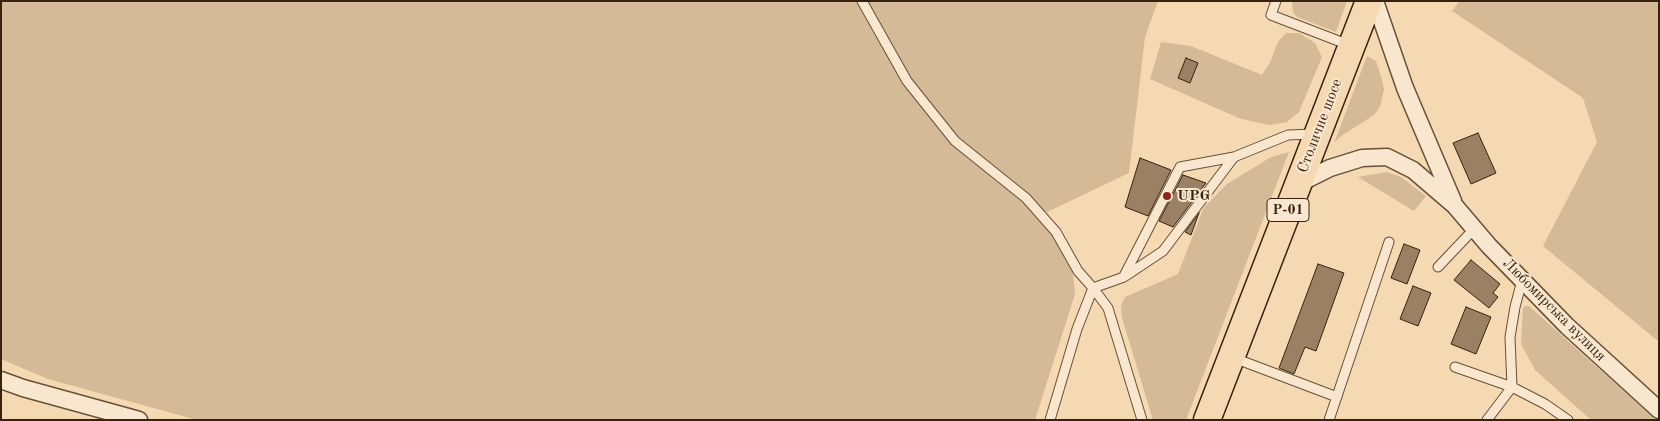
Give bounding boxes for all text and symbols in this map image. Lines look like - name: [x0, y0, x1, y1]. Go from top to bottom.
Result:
- street label: Столичне шосе: [1294, 76, 1346, 176]
- place label: UPG: [1177, 187, 1210, 205]
- marker: UPG: [1161, 190, 1173, 202]
- road number: Р-01: [1267, 198, 1309, 222]
- street label: Любомирська вулиця: [1499, 255, 1609, 365]

